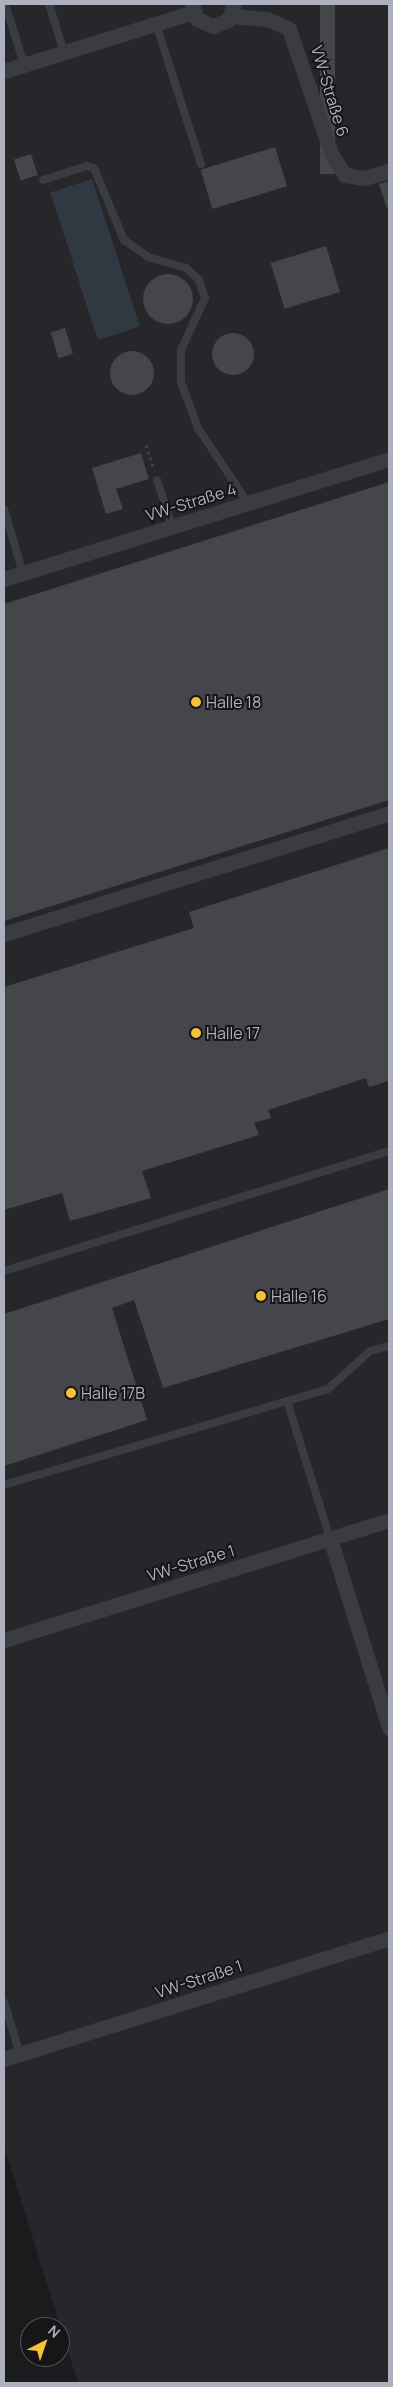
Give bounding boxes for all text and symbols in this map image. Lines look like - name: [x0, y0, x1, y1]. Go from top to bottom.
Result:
- street label: VW-Straße 6: [307, 43, 353, 139]
- street label: VW-Straße 4: [143, 479, 239, 525]
- place label: Halle 18: [206, 692, 261, 712]
- marker: Halle 18: [190, 696, 202, 708]
- place label: Halle 17: [206, 1023, 260, 1043]
- marker: Halle 17: [190, 1027, 202, 1039]
- place label: Halle 16: [271, 1286, 327, 1306]
- marker: Halle 16: [255, 1290, 267, 1302]
- place label: Halle 17B: [81, 1383, 145, 1403]
- marker: Halle 17B: [65, 1387, 77, 1399]
- street label: VW-Straße 1: [145, 1541, 237, 1585]
- street label: VW-Straße 1: [153, 1956, 245, 2002]
- north arrow: [20, 2317, 70, 2367]
- text: N: [44, 2321, 65, 2342]

